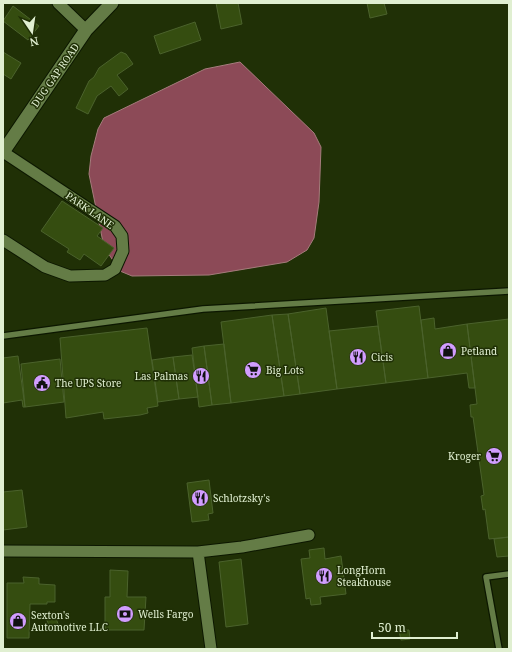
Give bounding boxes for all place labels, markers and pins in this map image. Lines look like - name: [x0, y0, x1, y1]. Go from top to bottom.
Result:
- shop icon: Petland: [438, 341, 458, 361]
- place label: Petland: [461, 344, 497, 358]
- restaurant icon: Cicis: [348, 347, 368, 367]
- place label: Cicis: [371, 350, 393, 364]
- supermarket icon: Big Lots: [243, 360, 263, 380]
- place label: Big Lots: [266, 363, 304, 377]
- restaurant icon: Las Palmas: [191, 366, 211, 386]
- place label: Las Palmas: [135, 369, 188, 383]
- public building icon: The UPS Store: [32, 373, 52, 393]
- place label: The UPS Store: [55, 376, 121, 390]
- supermarket icon: Kroger: [484, 446, 504, 466]
- place label: Kroger: [448, 449, 481, 463]
- restaurant icon: Schlotzsky's: [190, 488, 210, 508]
- place label: Schlotzsky's: [213, 491, 270, 505]
- place label: LongHorn Steakhouse: [337, 563, 391, 589]
- restaurant icon: LongHorn Steakhouse: [314, 566, 334, 586]
- bank icon: Wells Fargo: [115, 604, 135, 624]
- place label: Wells Fargo: [138, 607, 194, 621]
- place label: Sexton's Automotive LLC: [31, 608, 108, 634]
- shop icon: Sexton's Automotive LLC: [8, 611, 28, 631]

